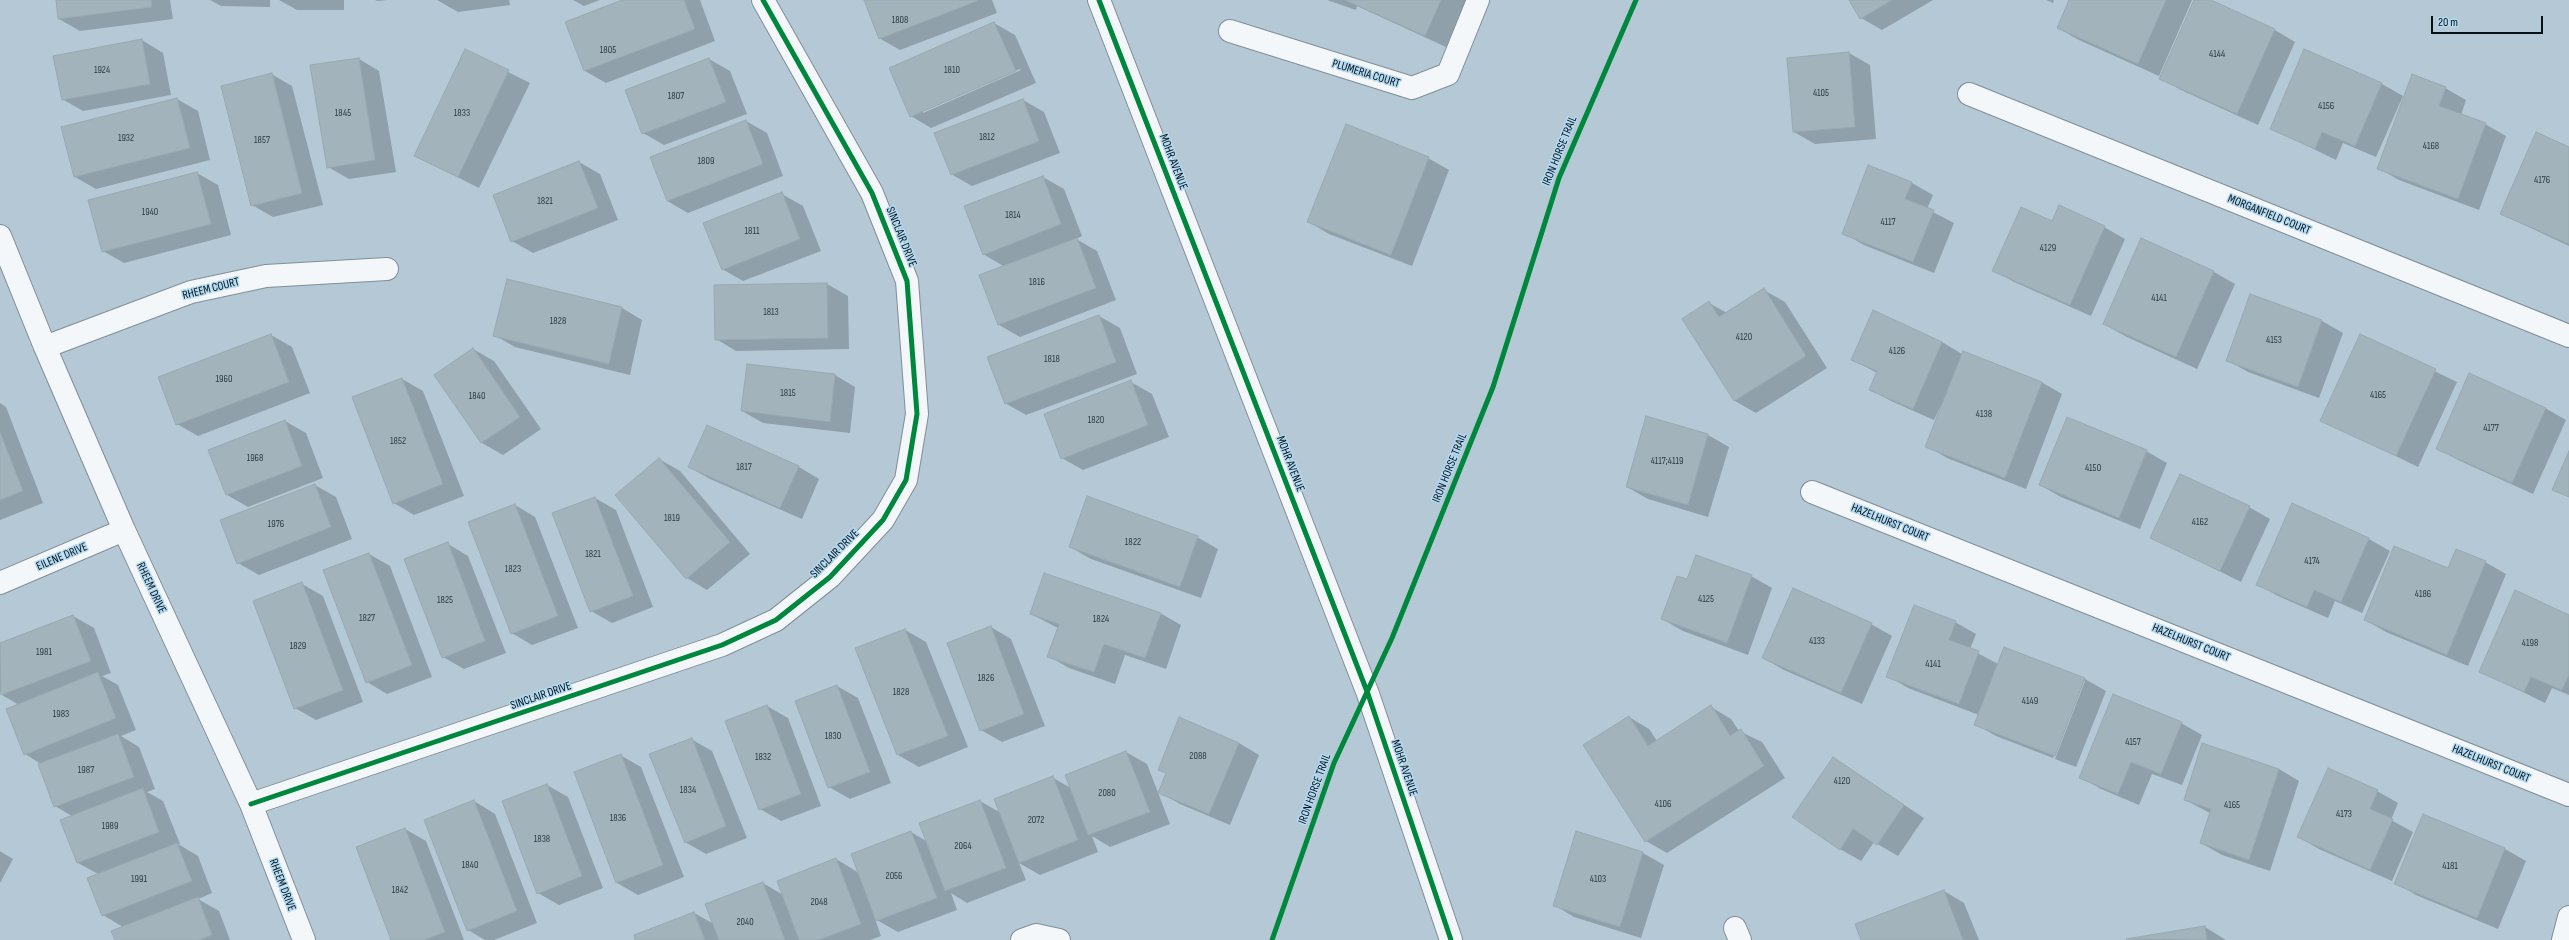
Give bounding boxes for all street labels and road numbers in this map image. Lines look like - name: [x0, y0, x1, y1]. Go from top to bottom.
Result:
- street label: PLUMERIA COURT: [1330, 57, 1402, 91]
- street label: IRON HORSE TRAIL: [1540, 114, 1580, 188]
- street label: MOHR AVENUE: [1156, 132, 1190, 192]
- street label: MORGANFIELD COURT: [2226, 192, 2312, 238]
- street label: SINCLAIR DRIVE: [882, 205, 920, 269]
- street label: RHEEM COURT: [181, 275, 241, 303]
- street label: IRON HORSE TRAIL: [1430, 431, 1470, 505]
- street label: MOHR AVENUE: [1273, 434, 1307, 494]
- street label: HAZELHURST COURT: [1849, 501, 1931, 545]
- street label: SINCLAIR DRIVE: [808, 527, 862, 581]
- street label: EILENE DRIVE: [34, 540, 90, 574]
- street label: RHEEM DRIVE: [133, 560, 169, 616]
- street label: HAZELHURST COURT: [2150, 621, 2232, 665]
- street label: SINCLAIR DRIVE: [509, 679, 573, 713]
- street label: MOHR AVENUE: [1388, 738, 1420, 798]
- street label: HAZELHURST COURT: [2450, 742, 2532, 786]
- street label: IRON HORSE TRAIL: [1296, 752, 1334, 826]
- street label: RHEEM DRIVE: [265, 857, 299, 913]

